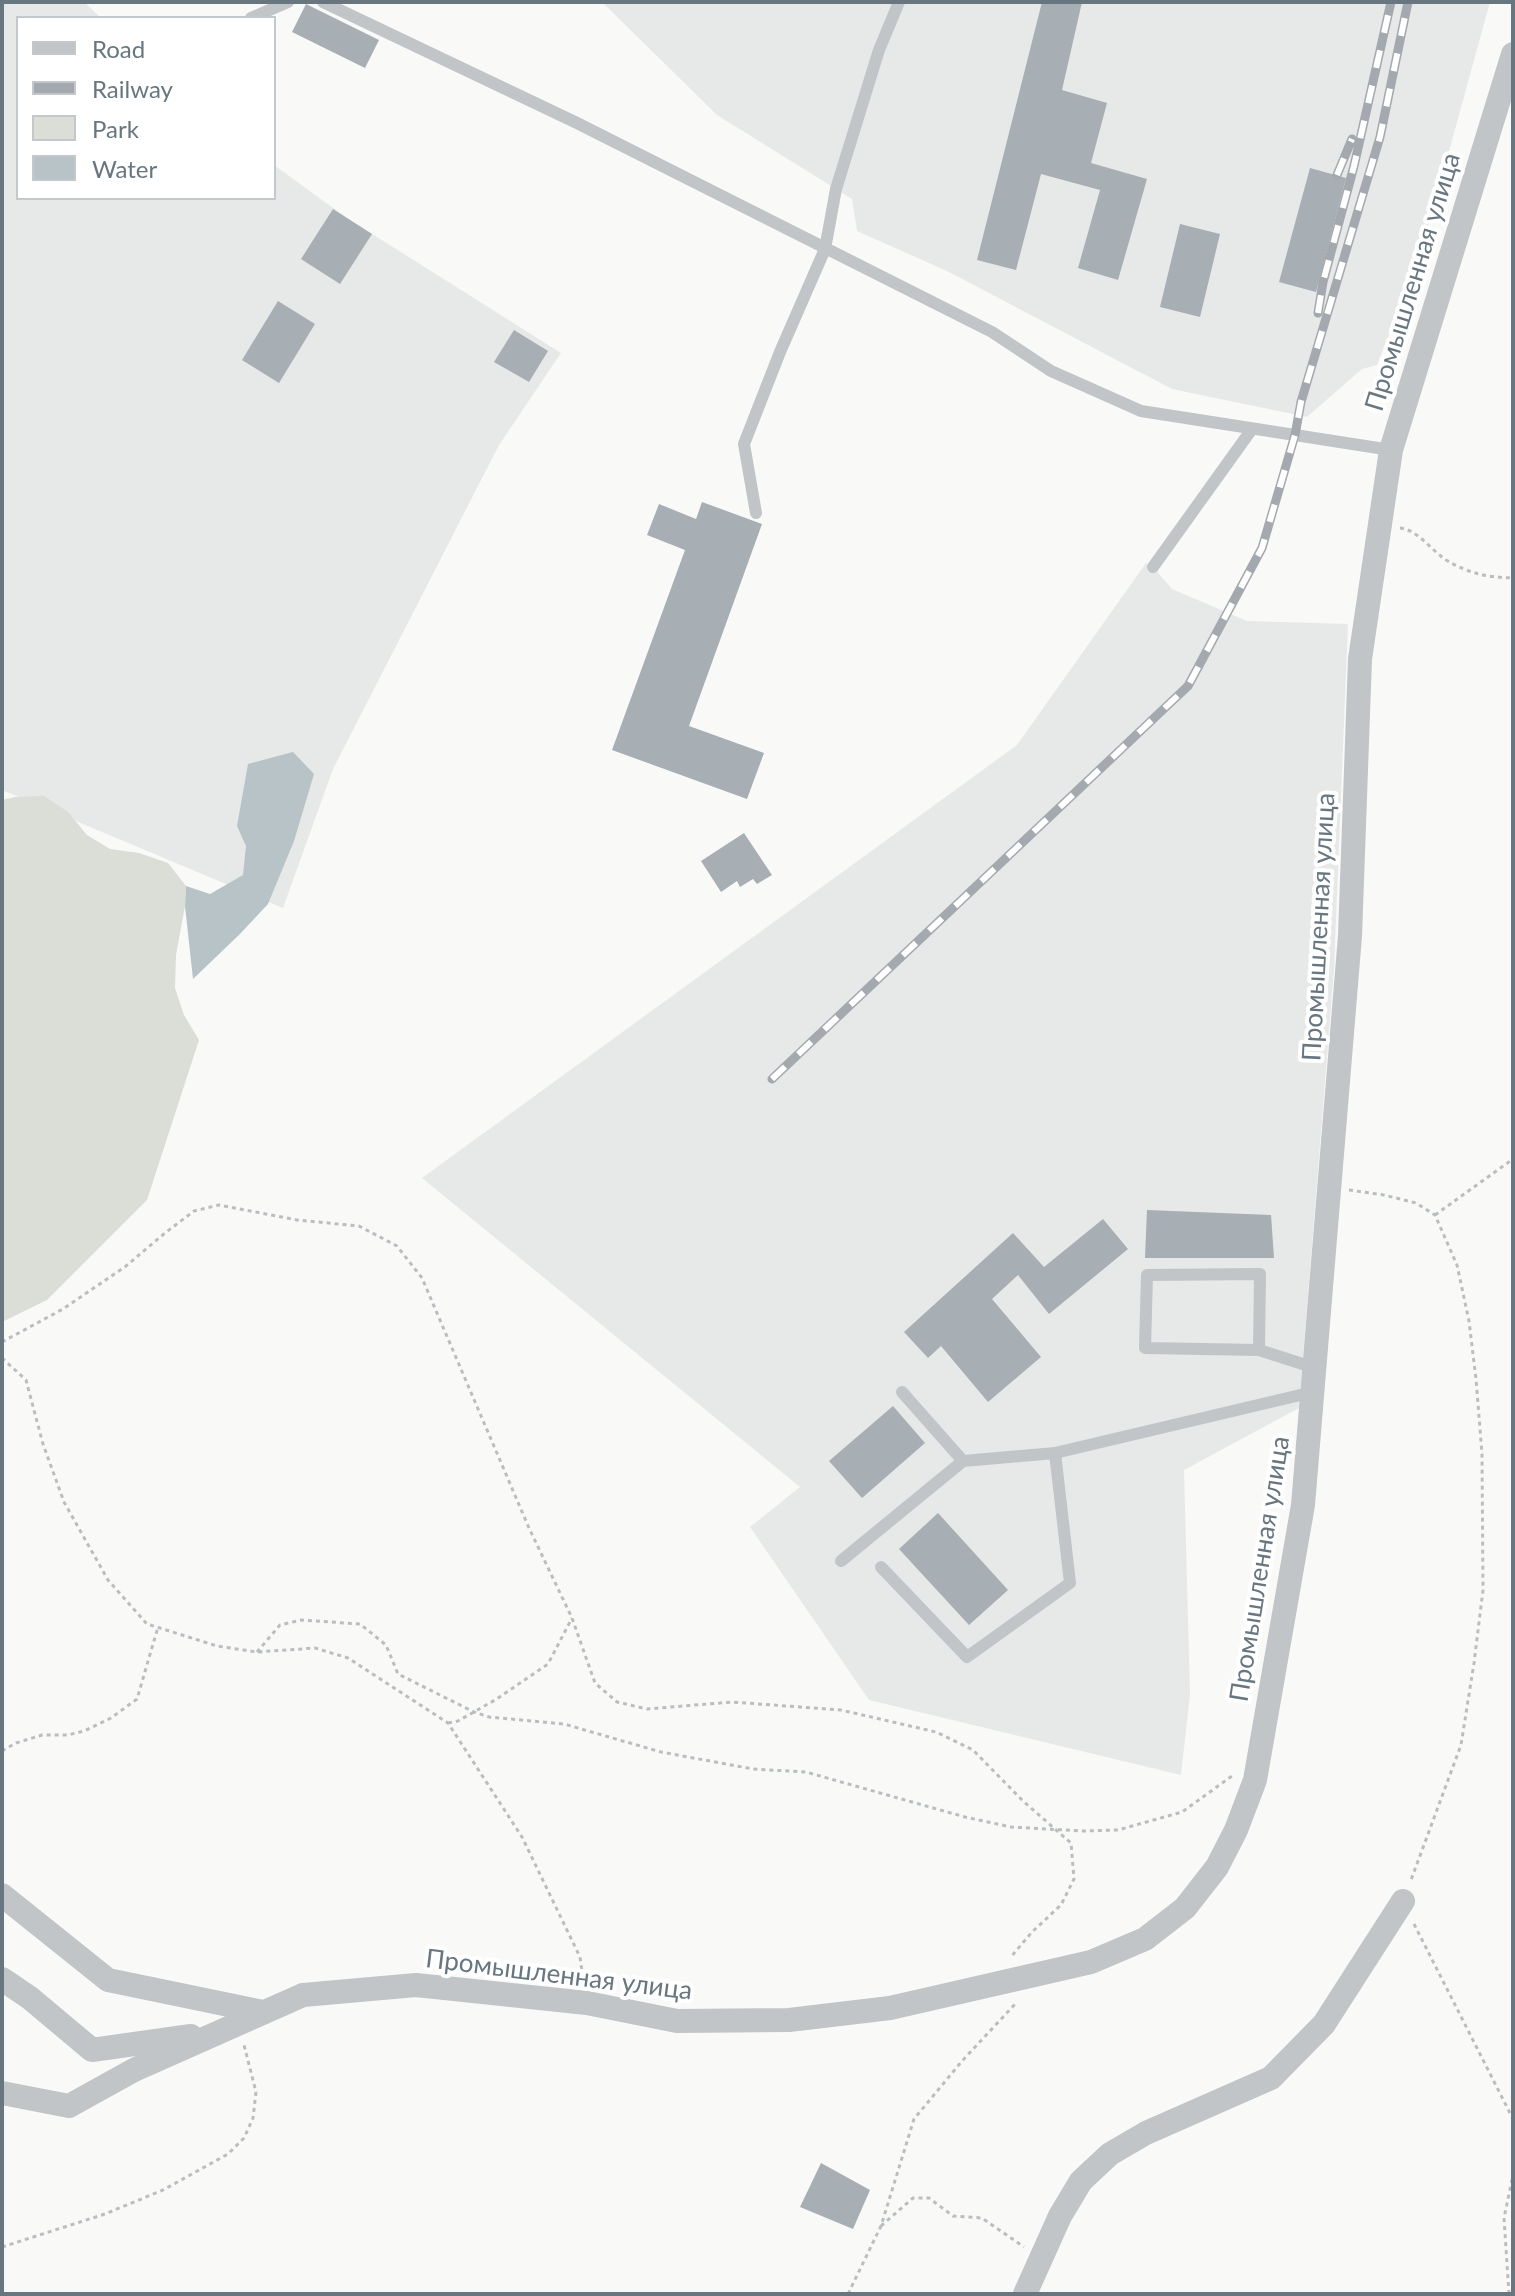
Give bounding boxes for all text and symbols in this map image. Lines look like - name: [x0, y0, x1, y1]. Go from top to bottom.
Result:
- legend: [16, 16, 276, 200]
- text: Road: [92, 34, 145, 63]
- text: Railway: [92, 74, 173, 103]
- text: Park: [92, 114, 139, 143]
- street label: Промышленная улица: [1359, 149, 1467, 415]
- text: Water: [92, 154, 157, 183]
- street label: Промышленная улица: [1296, 792, 1342, 1062]
- street label: Промышленная улица: [1224, 1434, 1296, 1704]
- street label: Промышленная улица: [424, 1943, 694, 2007]

